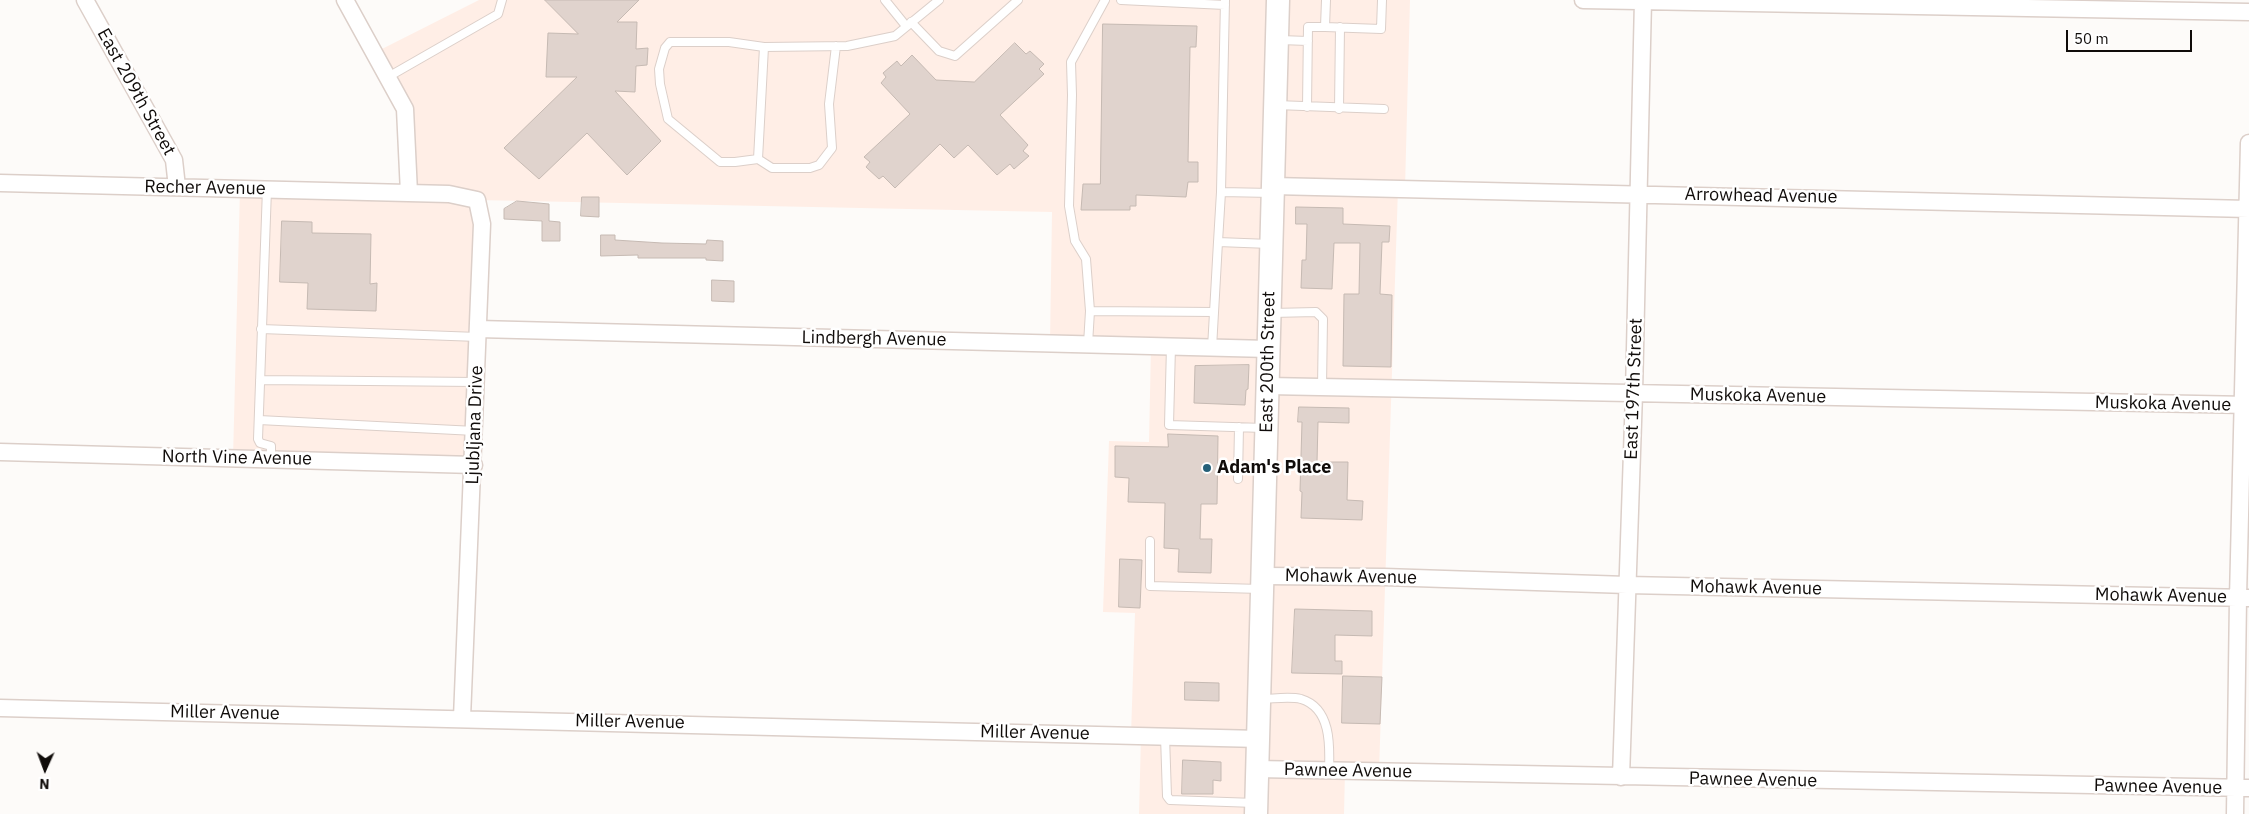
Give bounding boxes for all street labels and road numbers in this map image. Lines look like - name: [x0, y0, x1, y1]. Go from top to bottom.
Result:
- street label: East 209th Street: [92, 25, 180, 159]
- street label: Recher Avenue: [144, 176, 266, 200]
- street label: Arrowhead Avenue: [1684, 184, 1838, 208]
- street label: East 200th Street: [1256, 291, 1280, 433]
- street label: East 197th Street: [1621, 318, 1647, 460]
- street label: Lindbergh Avenue: [801, 327, 947, 351]
- street label: Ljubljana Drive: [462, 365, 488, 485]
- street label: Muskoka Avenue: [1690, 384, 1826, 408]
- street label: Muskoka Avenue: [2095, 392, 2231, 416]
- street label: North Vine Avenue: [162, 446, 312, 470]
- street label: Mohawk Avenue: [1285, 565, 1417, 589]
- street label: Mohawk Avenue: [1690, 576, 1822, 600]
- street label: Mohawk Avenue: [2095, 584, 2227, 608]
- street label: Miller Avenue: [170, 701, 280, 725]
- street label: Miller Avenue: [575, 710, 685, 734]
- street label: Miller Avenue: [980, 721, 1090, 745]
- street label: Pawnee Avenue: [1284, 759, 1412, 783]
- street label: Pawnee Avenue: [1689, 768, 1817, 792]
- street label: Pawnee Avenue: [2094, 775, 2222, 799]

